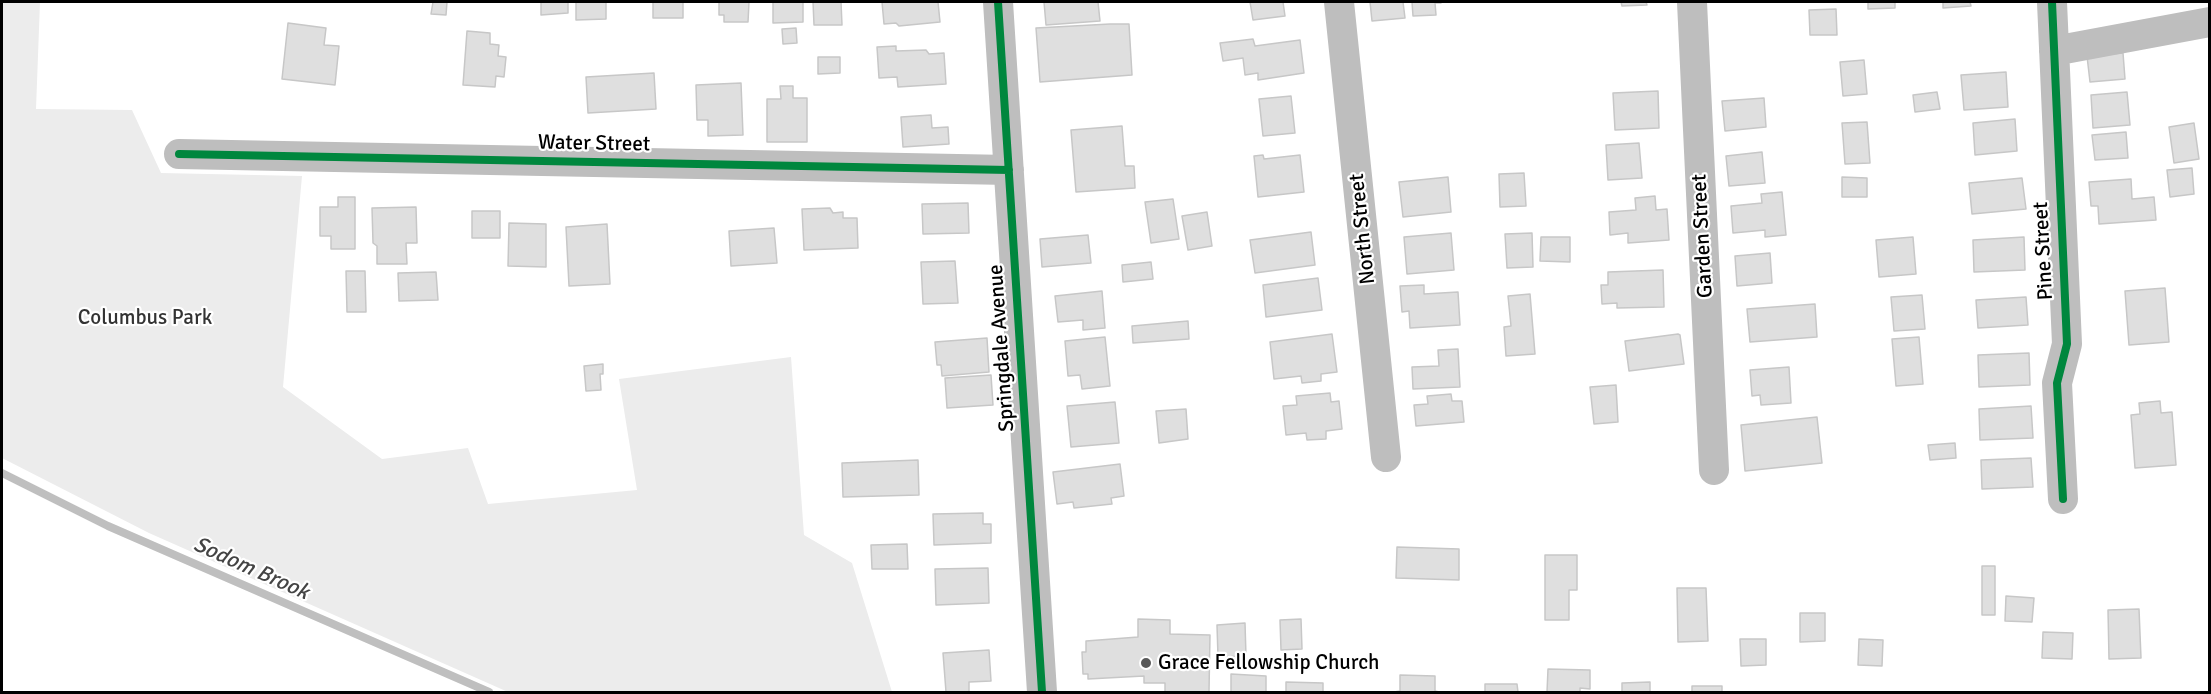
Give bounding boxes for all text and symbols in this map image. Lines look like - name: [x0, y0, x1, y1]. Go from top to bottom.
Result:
- street label: Water Street: [538, 130, 650, 158]
- street label: North Street: [1345, 172, 1381, 286]
- street label: Garden Street: [1687, 173, 1719, 299]
- street label: Pine Street: [2029, 201, 2059, 301]
- street label: Springdale Avenue: [984, 263, 1020, 433]
- park label: Columbus Park: [78, 305, 212, 331]
- water label: Sodom Brook: [189, 532, 313, 606]
- place label: Grace Fellowship Church: [1158, 650, 1380, 676]
- marker: Grace Fellowship Church: [1139, 656, 1153, 670]

